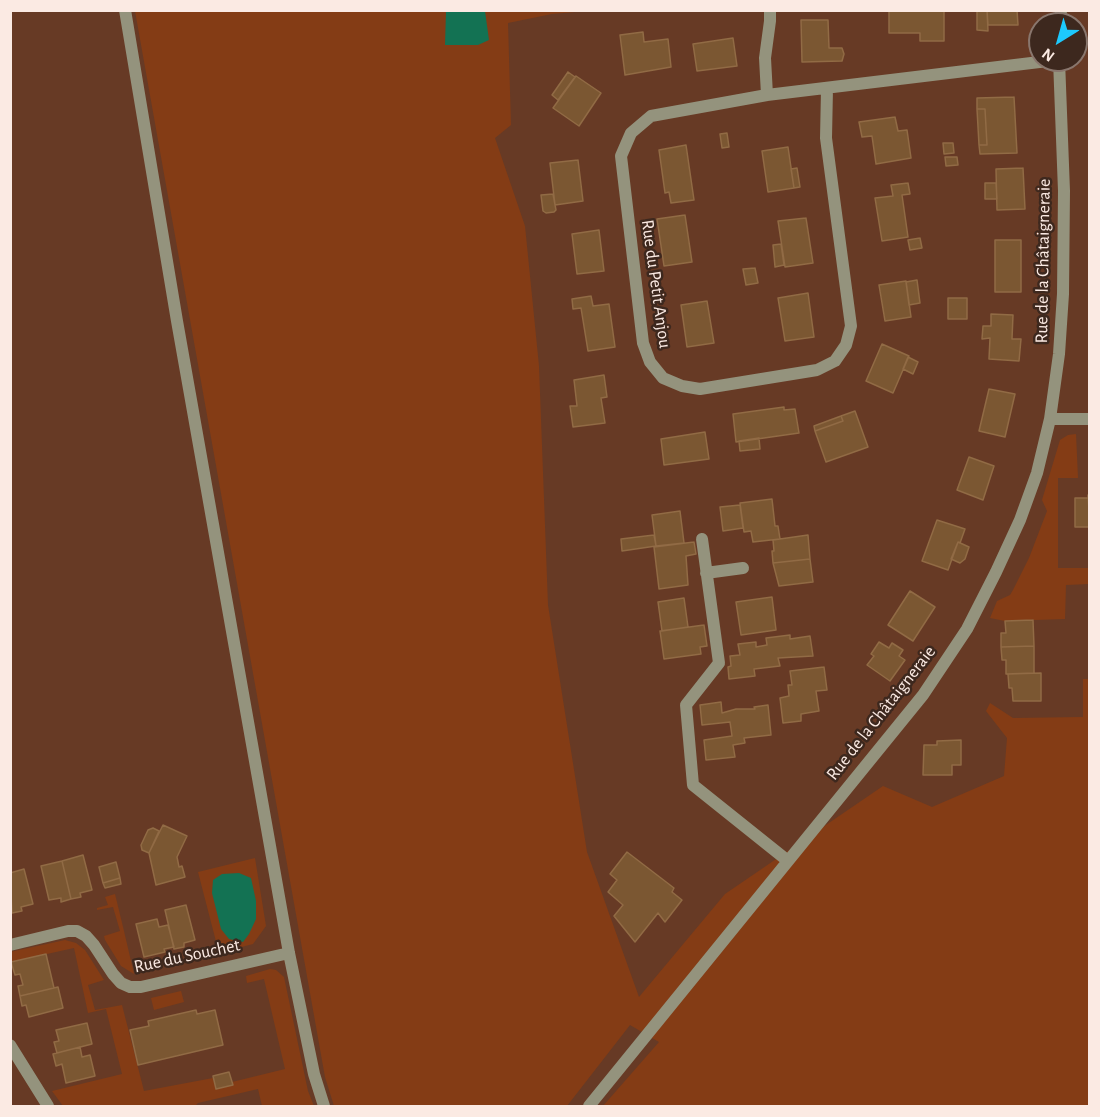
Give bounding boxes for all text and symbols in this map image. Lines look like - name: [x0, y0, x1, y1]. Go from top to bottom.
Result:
- north arrow: [1028, 12, 1088, 72]
- text: N: [1039, 45, 1058, 65]
- street label: Rue de la Châtaigneraie: [1031, 178, 1055, 344]
- street label: Rue du Petit Anjou: [636, 218, 676, 350]
- street label: Rue de la Châtaigneraie: [822, 641, 940, 785]
- street label: Rue du Souchet: [132, 934, 242, 978]

